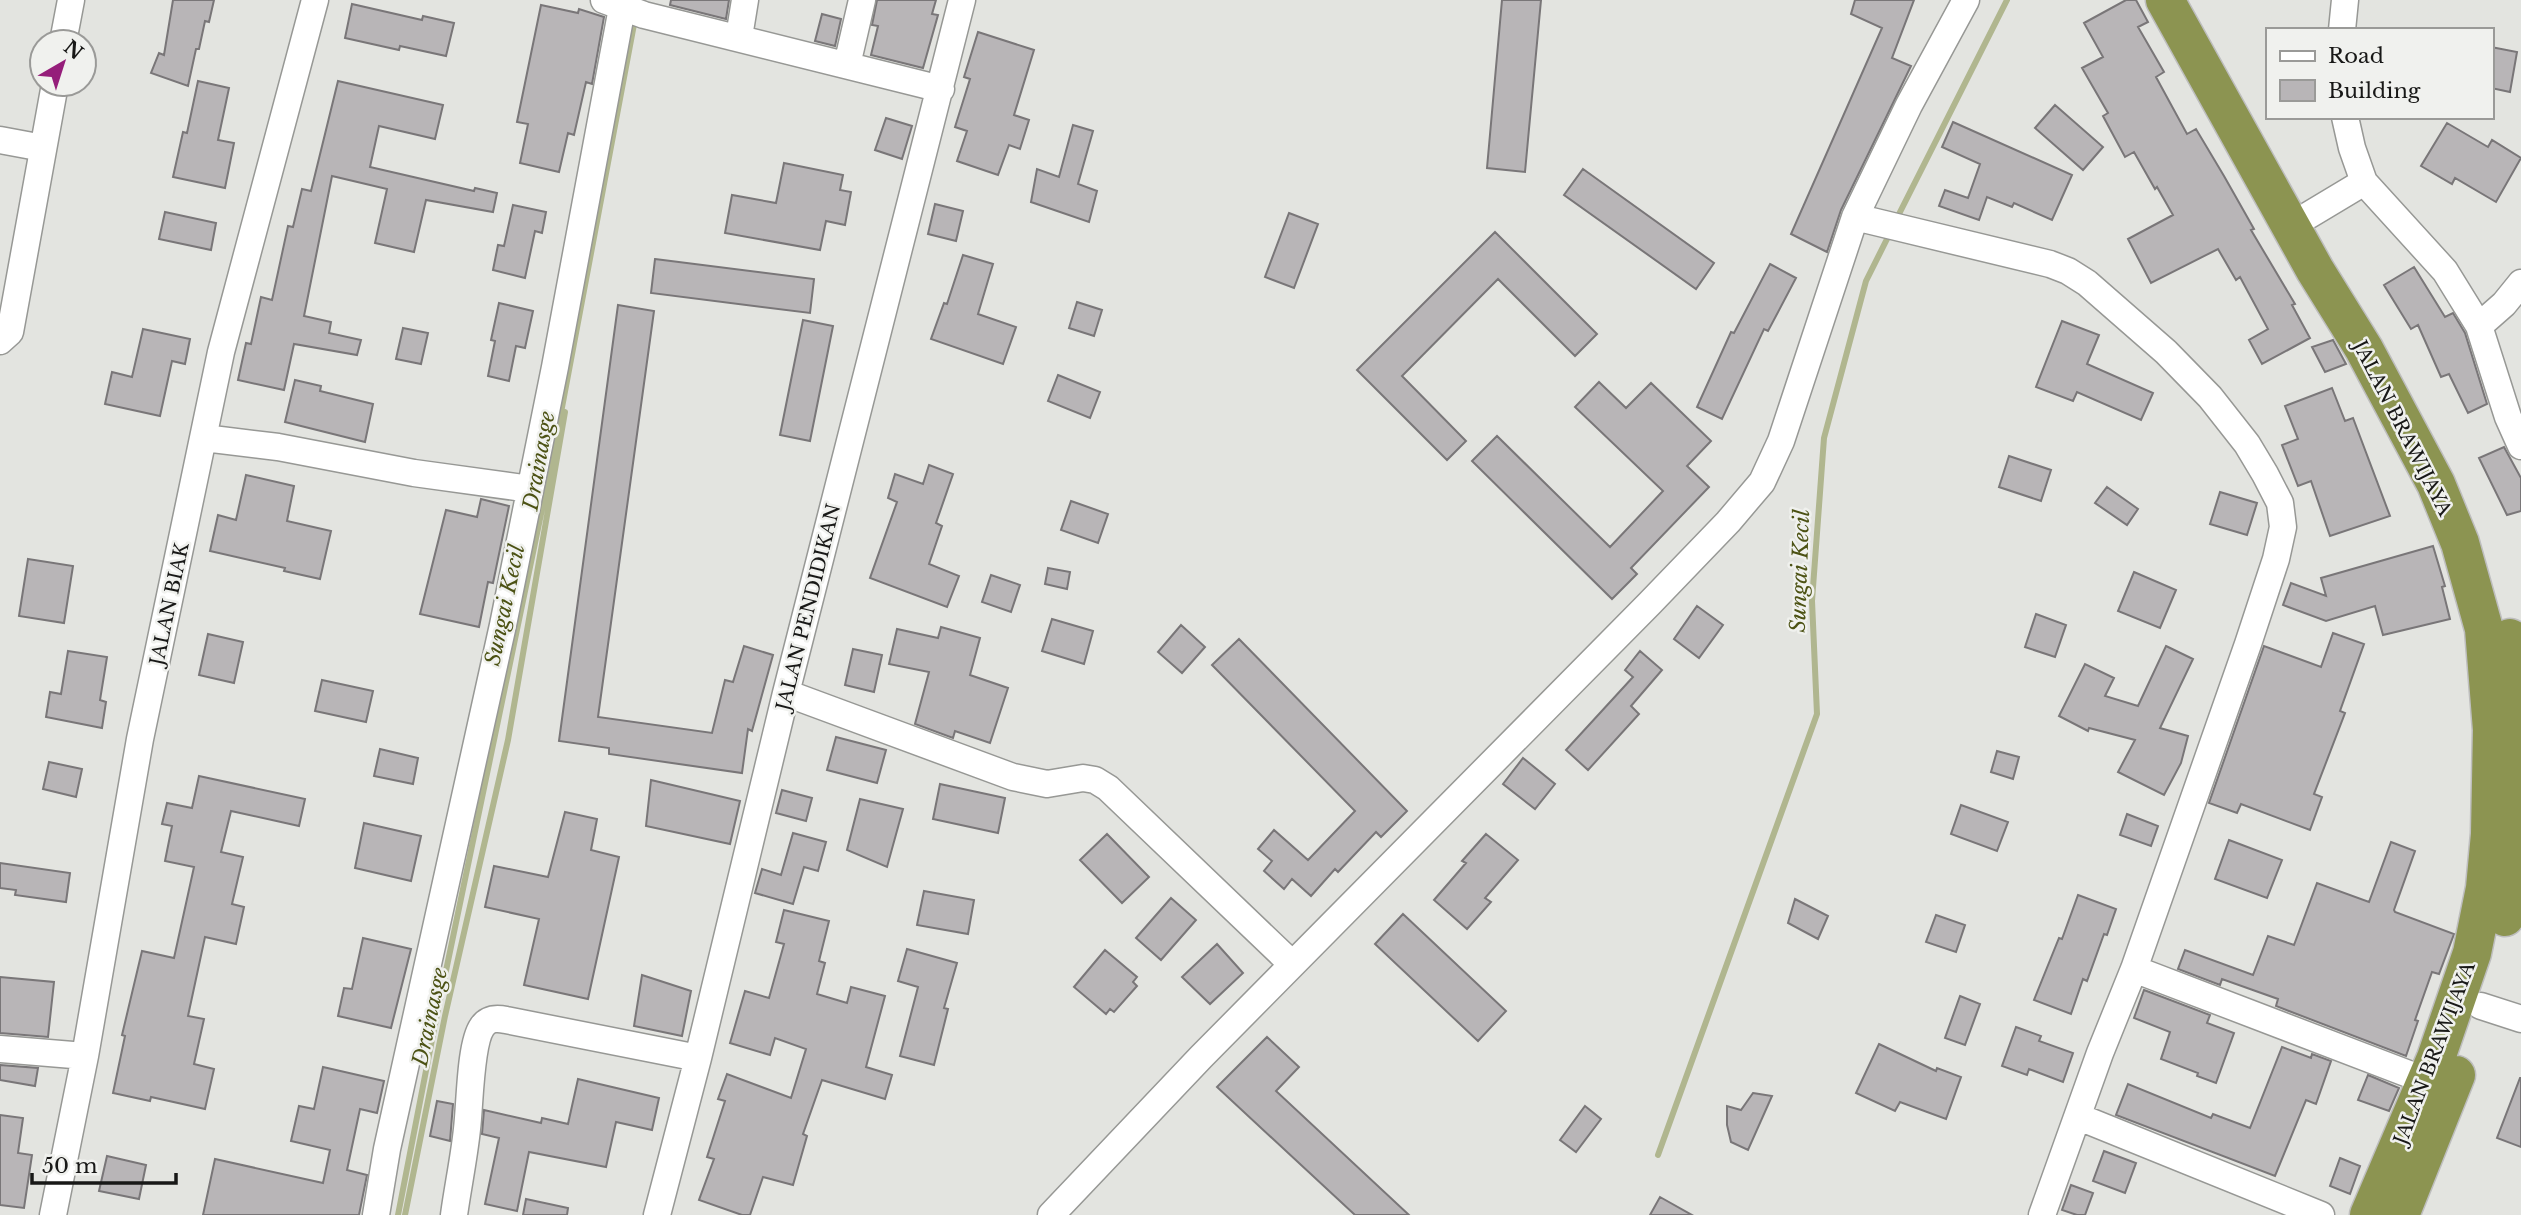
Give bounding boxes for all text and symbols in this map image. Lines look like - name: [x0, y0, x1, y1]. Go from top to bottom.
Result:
- north arrow: [28, 28, 98, 98]
- legend: [2266, 28, 2493, 119]
- text: N: [59, 36, 88, 65]
- text: Road: [2328, 43, 2384, 69]
- text: Building: [2328, 78, 2421, 104]
- street label: JALAN BRAWIJAYA: [2347, 334, 2457, 520]
- water label: Drainasge: [517, 409, 561, 514]
- street label: JALAN PENDIDIKAN: [771, 501, 845, 716]
- water label: Sungai Kecil: [1785, 509, 1815, 633]
- street label: JALAN BIAK: [145, 539, 194, 670]
- water label: Sungai Kecil: [479, 542, 531, 668]
- street label: JALAN BRAWIJAYA: [2388, 958, 2480, 1151]
- water label: Drainasge: [407, 965, 453, 1070]
- scale bar: [32, 1142, 175, 1186]
- text: 50 m: [42, 1153, 98, 1179]

